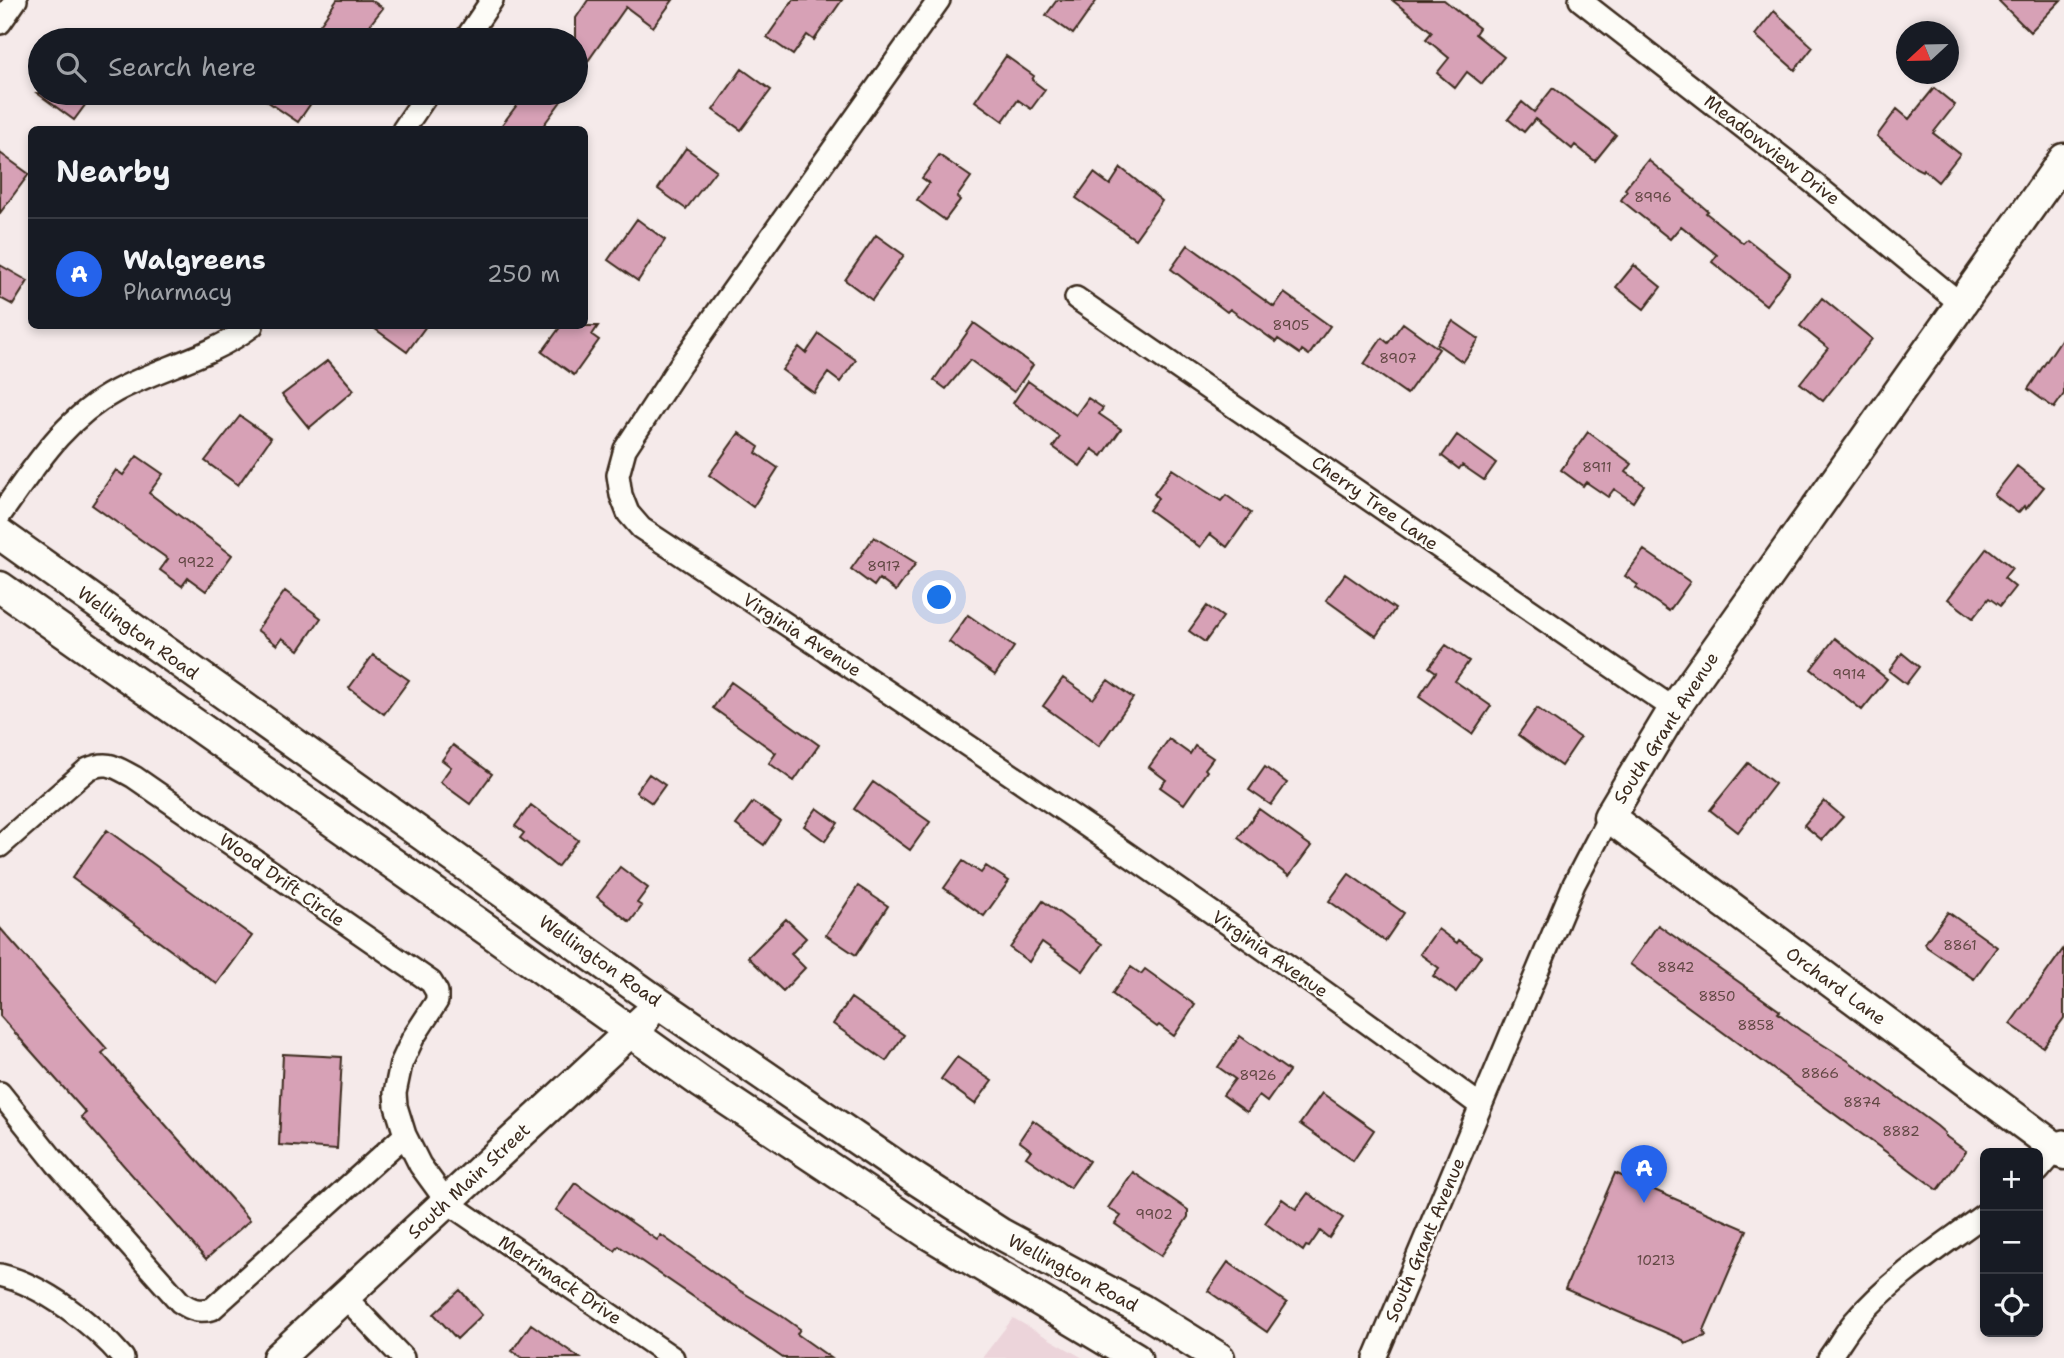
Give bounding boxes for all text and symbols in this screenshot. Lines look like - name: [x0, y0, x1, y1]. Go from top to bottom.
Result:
- north arrow: [1896, 21, 1959, 84]
- search box: [28, 28, 588, 105]
- icon: search: [52, 48, 90, 86]
- text: Search here: [108, 49, 257, 84]
- street label: Meadowview Drive: [1699, 89, 1845, 211]
- text: Nearby: [56, 151, 171, 192]
- house number: 8996: [1634, 188, 1672, 206]
- text: Walgreens: [123, 242, 266, 277]
- text: A: [70, 259, 88, 289]
- text: 250 m: [487, 259, 560, 289]
- text: Pharmacy: [123, 277, 232, 307]
- house number: 8905: [1273, 316, 1309, 334]
- house number: 8907: [1379, 349, 1417, 367]
- street label: Cherry Tree Lane: [1307, 450, 1443, 556]
- house number: 8911: [1582, 458, 1612, 476]
- house number: 9922: [177, 553, 215, 571]
- house number: 8917: [867, 557, 901, 575]
- your location: [922, 580, 956, 614]
- street label: Wellington Road: [73, 581, 203, 685]
- street label: Virginia Avenue: [738, 588, 866, 682]
- street label: South Grant Avenue: [1608, 647, 1724, 809]
- house number: 9914: [1832, 665, 1866, 683]
- street label: Wood Drift Circle: [214, 828, 350, 932]
- street label: Virginia Avenue: [1207, 905, 1333, 1003]
- street label: Wellington Road: [534, 910, 666, 1012]
- house number: 8861: [1943, 936, 1977, 954]
- street label: Orchard Lane: [1781, 942, 1891, 1030]
- house number: 8842: [1657, 958, 1695, 976]
- house number: 8850: [1698, 987, 1736, 1005]
- house number: 8858: [1738, 1016, 1774, 1034]
- house number: 8866: [1801, 1064, 1839, 1082]
- house number: 8926: [1239, 1066, 1277, 1084]
- house number: 8874: [1843, 1093, 1881, 1111]
- street label: South Main Street: [403, 1118, 536, 1244]
- house number: 8882: [1882, 1122, 1920, 1140]
- pin: A: [1621, 1145, 1667, 1203]
- map controls: [1980, 1148, 2043, 1337]
- button: +: [1980, 1148, 2043, 1211]
- street label: South Grant Avenue: [1379, 1154, 1471, 1326]
- house number: 9902: [1135, 1205, 1173, 1223]
- button: −: [1980, 1211, 2043, 1274]
- street label: Wellington Road: [1004, 1229, 1142, 1317]
- street label: Merrimack Drive: [494, 1230, 626, 1330]
- house number: 10213: [1637, 1251, 1675, 1269]
- button: locate: [1980, 1274, 2043, 1337]

